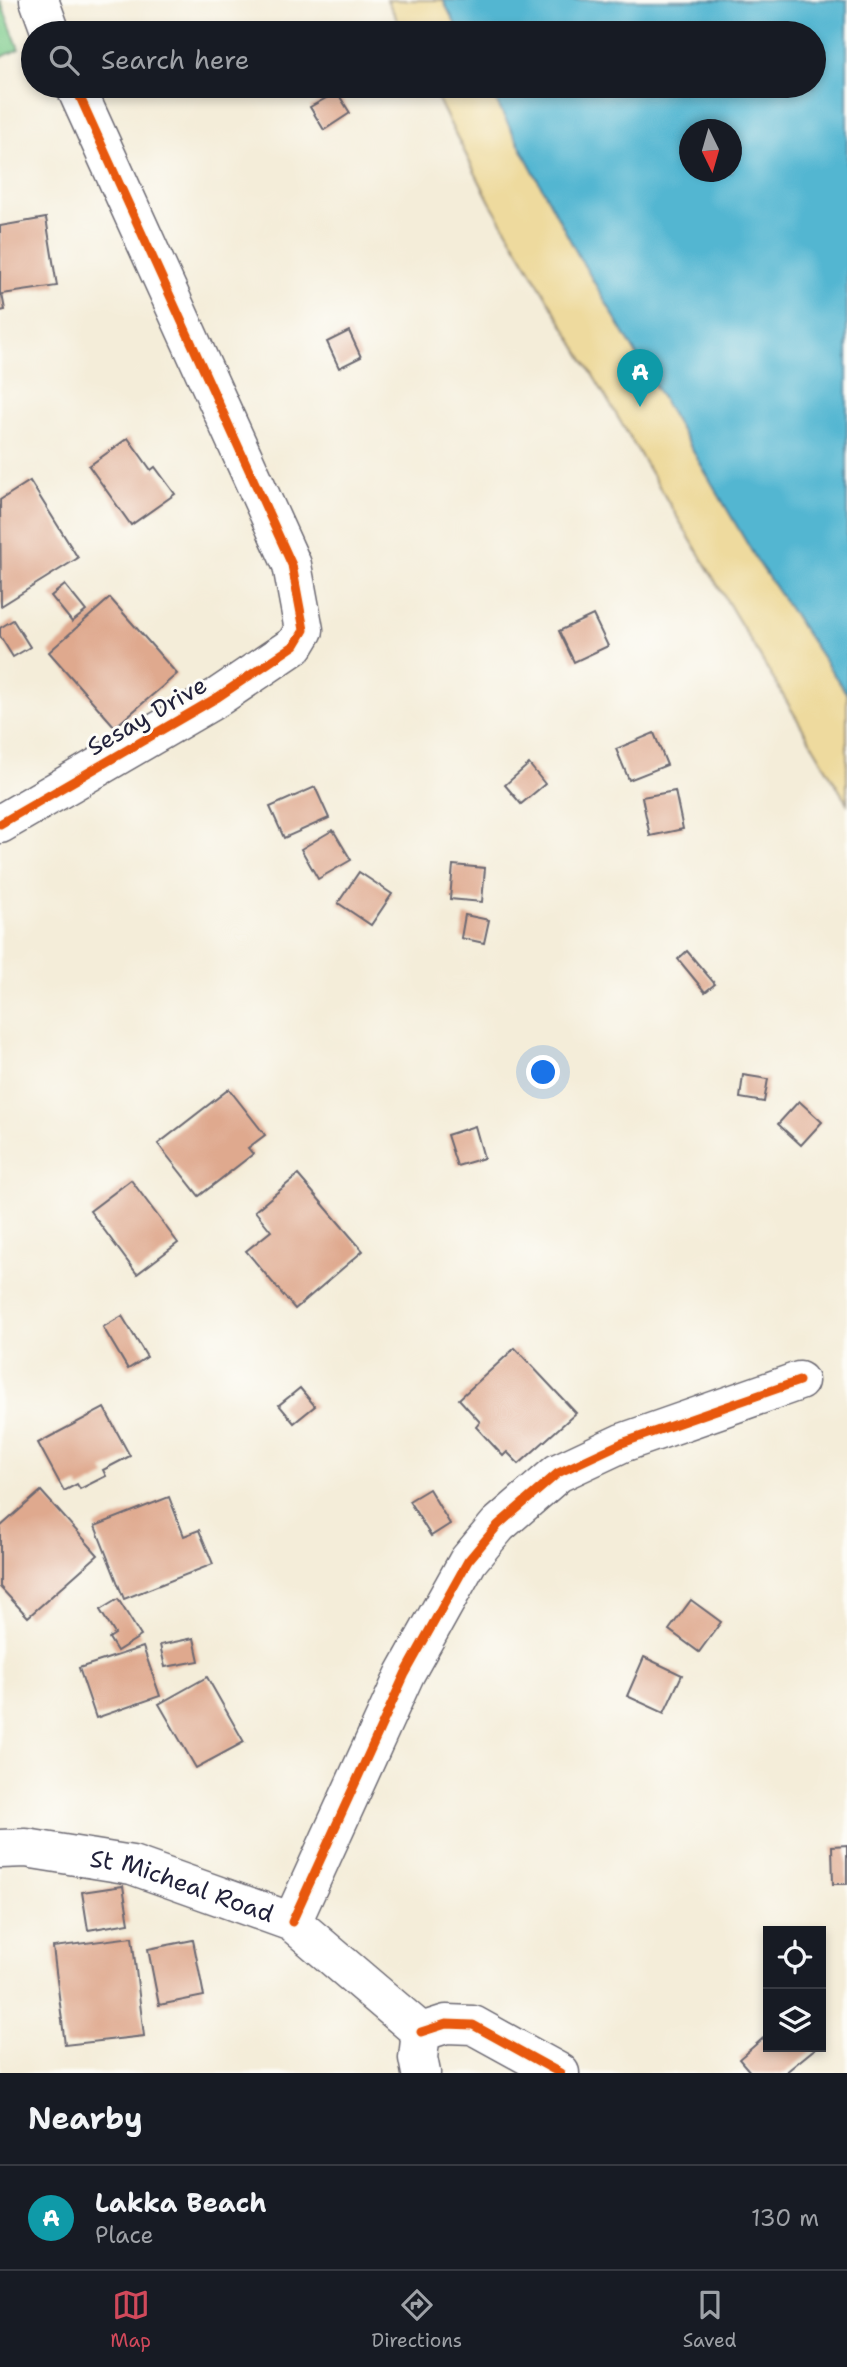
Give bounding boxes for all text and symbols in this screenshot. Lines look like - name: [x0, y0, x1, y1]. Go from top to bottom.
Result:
- search box: [21, 21, 826, 98]
- icon: search: [45, 41, 83, 79]
- text: Search here: [101, 42, 250, 77]
- north arrow: [679, 119, 742, 182]
- pin: A: [617, 349, 663, 407]
- street label: Sesay Drive: [81, 669, 213, 763]
- your location: [526, 1055, 560, 1089]
- street label: St Micheal Road: [88, 1843, 278, 1930]
- map controls: [763, 1926, 826, 2052]
- button: locate: [763, 1926, 826, 1989]
- button: layers: [763, 1989, 826, 2052]
- text: Nearby: [28, 2098, 143, 2139]
- text: Lakka Beach: [95, 2185, 267, 2220]
- text: A: [42, 2203, 60, 2233]
- text: 130 m: [751, 2203, 819, 2233]
- text: Place: [95, 2220, 154, 2250]
- tab: Map: [110, 2286, 151, 2353]
- tab: Directions: [372, 2286, 462, 2353]
- tab: Saved: [683, 2286, 737, 2353]

